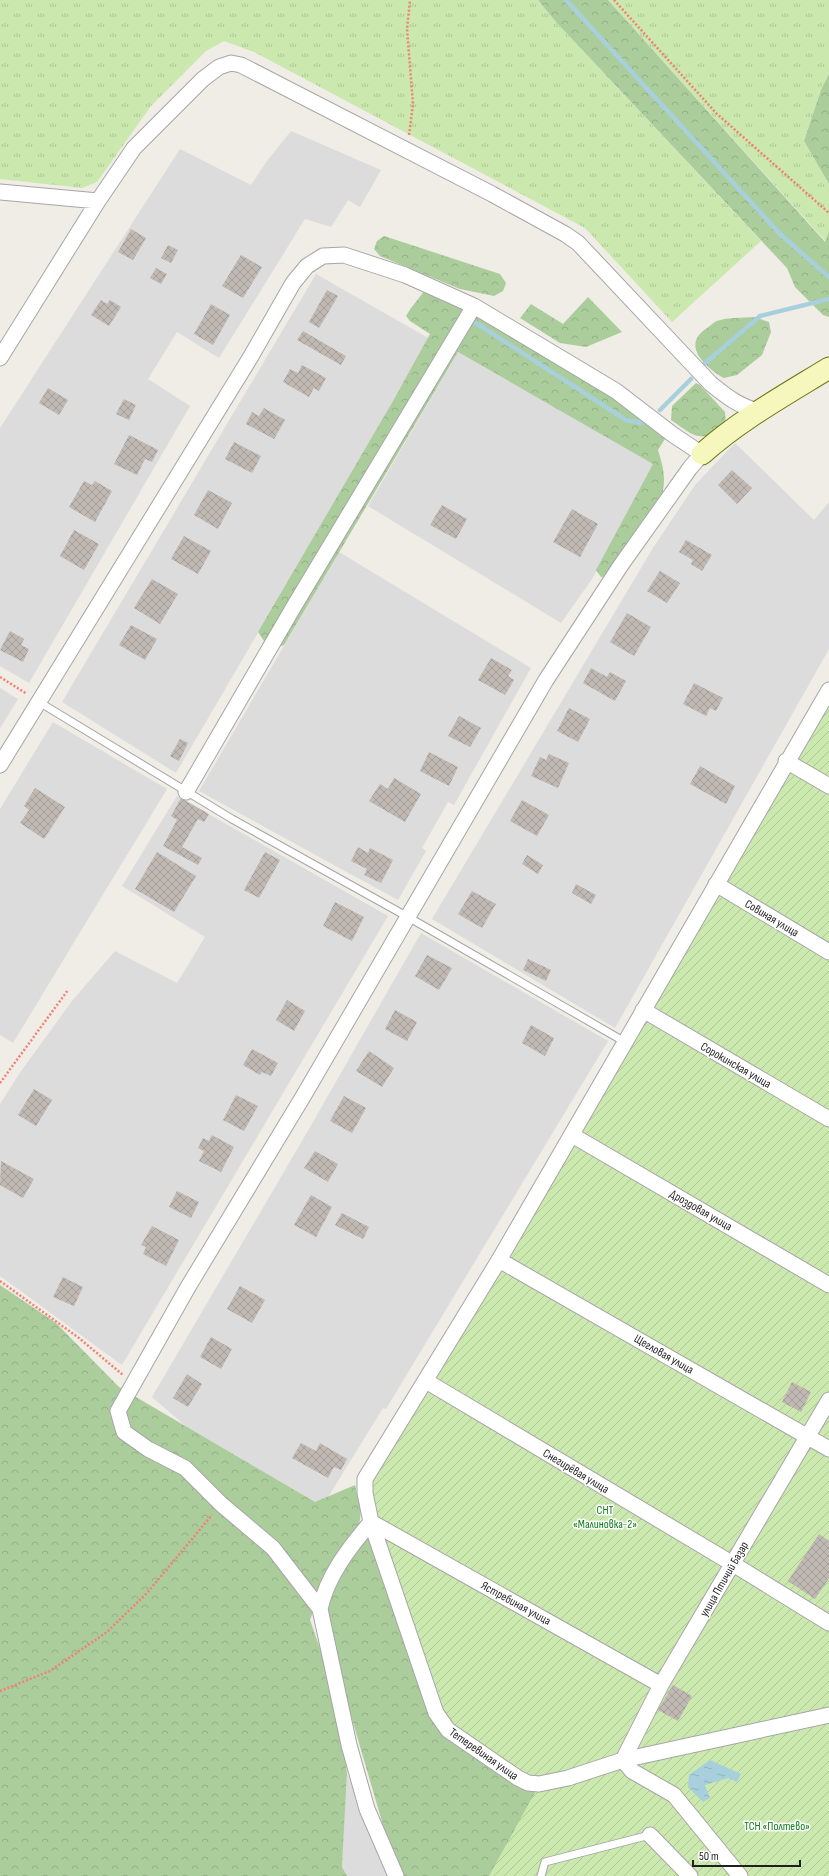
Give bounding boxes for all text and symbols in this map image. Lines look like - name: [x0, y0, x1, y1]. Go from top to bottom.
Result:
- street label: Совиная улица: [742, 896, 802, 941]
- street label: Сорокинская улица: [698, 1039, 774, 1092]
- street label: Дроздовая улица: [667, 1187, 735, 1235]
- street label: Щегловая улица: [631, 1331, 697, 1378]
- street label: Снегирёвая улица: [540, 1446, 612, 1497]
- park label: СНТ «Малиновка-2»: [573, 1503, 637, 1532]
- street label: улица Птичий Базар: [697, 1539, 752, 1620]
- street label: Ястребиная улица: [478, 1578, 554, 1629]
- street label: Тетеревиная улица: [446, 1725, 521, 1784]
- park label: ТСН «Полтево»: [744, 1819, 810, 1834]
- scale bar: [693, 1842, 800, 1868]
- text: 50 m: [699, 1849, 719, 1864]

